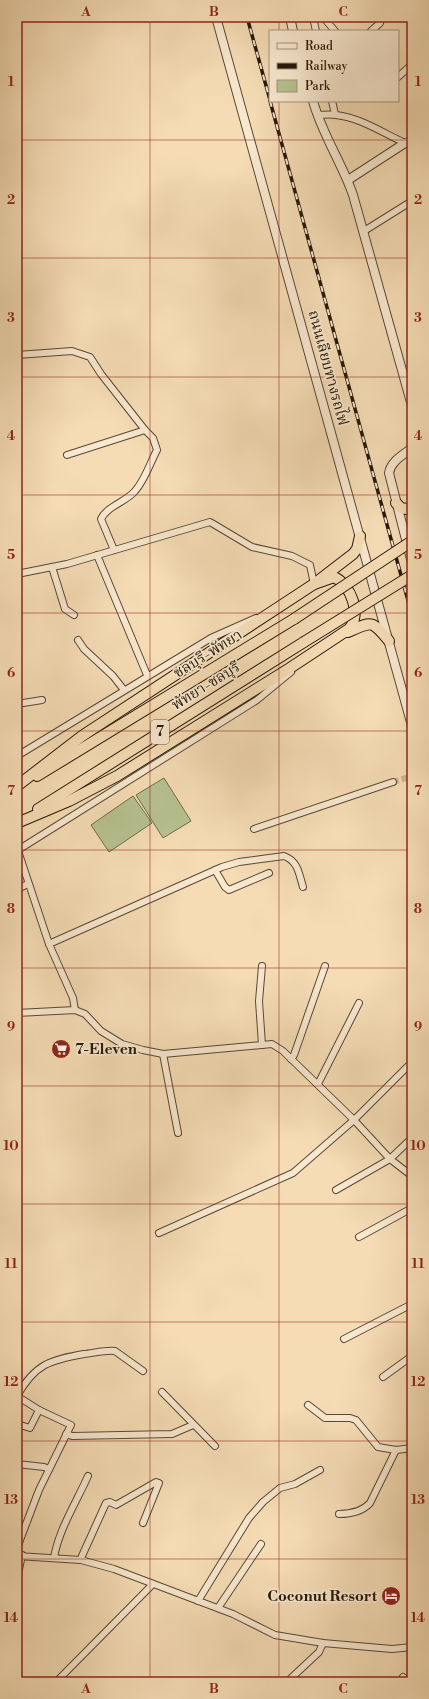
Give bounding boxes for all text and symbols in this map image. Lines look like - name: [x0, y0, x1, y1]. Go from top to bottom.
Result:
- text: A: [80, 4, 91, 20]
- text: B: [209, 4, 219, 20]
- text: C: [338, 4, 348, 20]
- legend: [269, 30, 399, 102]
- text: Road: [305, 39, 333, 54]
- text: Railway: [305, 59, 347, 74]
- text: 1: [8, 74, 15, 90]
- text: 1: [415, 74, 422, 90]
- text: Park: [305, 79, 331, 94]
- text: 2: [7, 192, 15, 208]
- text: 2: [414, 192, 422, 208]
- street label: ถนนเลียบทางรถไฟ: [303, 308, 354, 428]
- text: 3: [7, 310, 15, 326]
- text: 3: [414, 310, 422, 326]
- text: 4: [7, 428, 16, 444]
- text: 4: [414, 428, 423, 444]
- text: 5: [7, 547, 15, 563]
- text: 5: [414, 547, 422, 563]
- street label: ชลบุรี-พัทยา: [170, 625, 246, 683]
- street label: พัทยา-ชลบุรี: [168, 657, 244, 715]
- text: 6: [7, 665, 15, 681]
- text: 6: [414, 665, 422, 681]
- road number: 7: [151, 720, 169, 744]
- text: 7: [7, 783, 15, 799]
- text: 7: [414, 783, 422, 799]
- text: 8: [7, 901, 15, 917]
- text: 8: [414, 901, 422, 917]
- text: 9: [7, 1019, 15, 1035]
- text: 9: [414, 1019, 422, 1035]
- supermarket icon: 7-Eleven: [50, 1038, 72, 1060]
- place label: 7-Eleven: [75, 1040, 138, 1059]
- text: 10: [3, 1138, 19, 1154]
- text: 10: [410, 1138, 426, 1154]
- text: 11: [5, 1256, 18, 1272]
- text: 11: [412, 1256, 425, 1272]
- text: 12: [4, 1374, 18, 1390]
- text: 12: [411, 1374, 425, 1390]
- text: 13: [4, 1492, 18, 1508]
- text: 13: [411, 1492, 425, 1508]
- hotel icon: Coconut Resort: [380, 1585, 402, 1607]
- place label: Coconut Resort: [267, 1587, 378, 1606]
- text: 14: [4, 1610, 18, 1626]
- text: 14: [411, 1610, 425, 1626]
- text: A: [80, 1681, 91, 1697]
- text: B: [209, 1681, 219, 1697]
- text: C: [338, 1681, 348, 1697]

